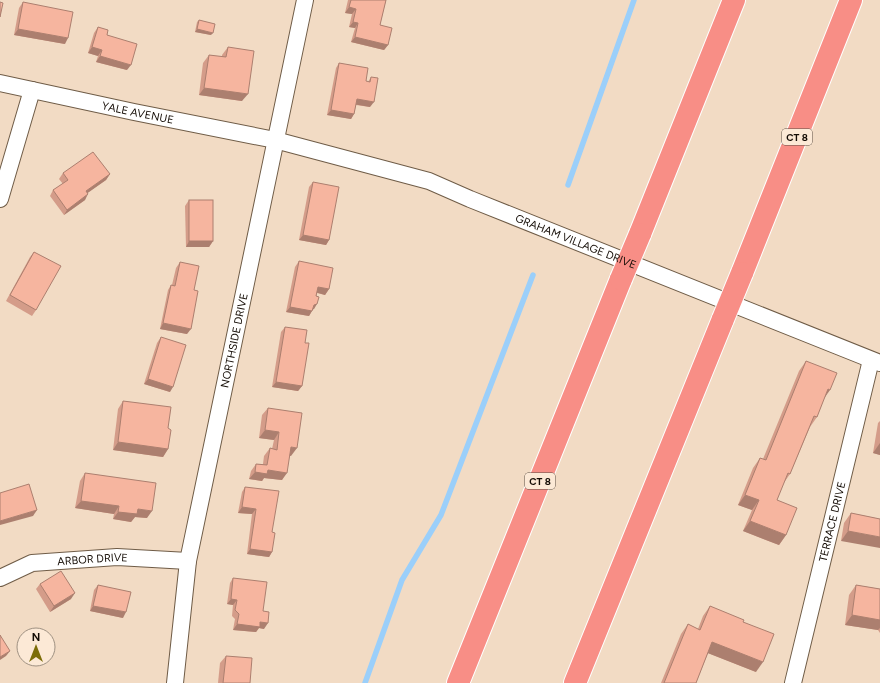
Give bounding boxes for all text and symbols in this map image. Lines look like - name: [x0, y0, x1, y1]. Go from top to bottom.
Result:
- street label: YALE AVENUE: [101, 99, 175, 127]
- road number: CT 8: [782, 129, 812, 145]
- street label: GRAHAM VILLAGE DRIVE: [513, 212, 638, 272]
- street label: NORTHSIDE DRIVE: [218, 292, 251, 389]
- road number: CT 8: [525, 473, 555, 489]
- street label: TERRACE DRIVE: [816, 480, 848, 563]
- street label: ARBOR DRIVE: [57, 551, 128, 568]
- north arrow: [16, 627, 56, 667]
- text: N: [32, 631, 40, 644]

